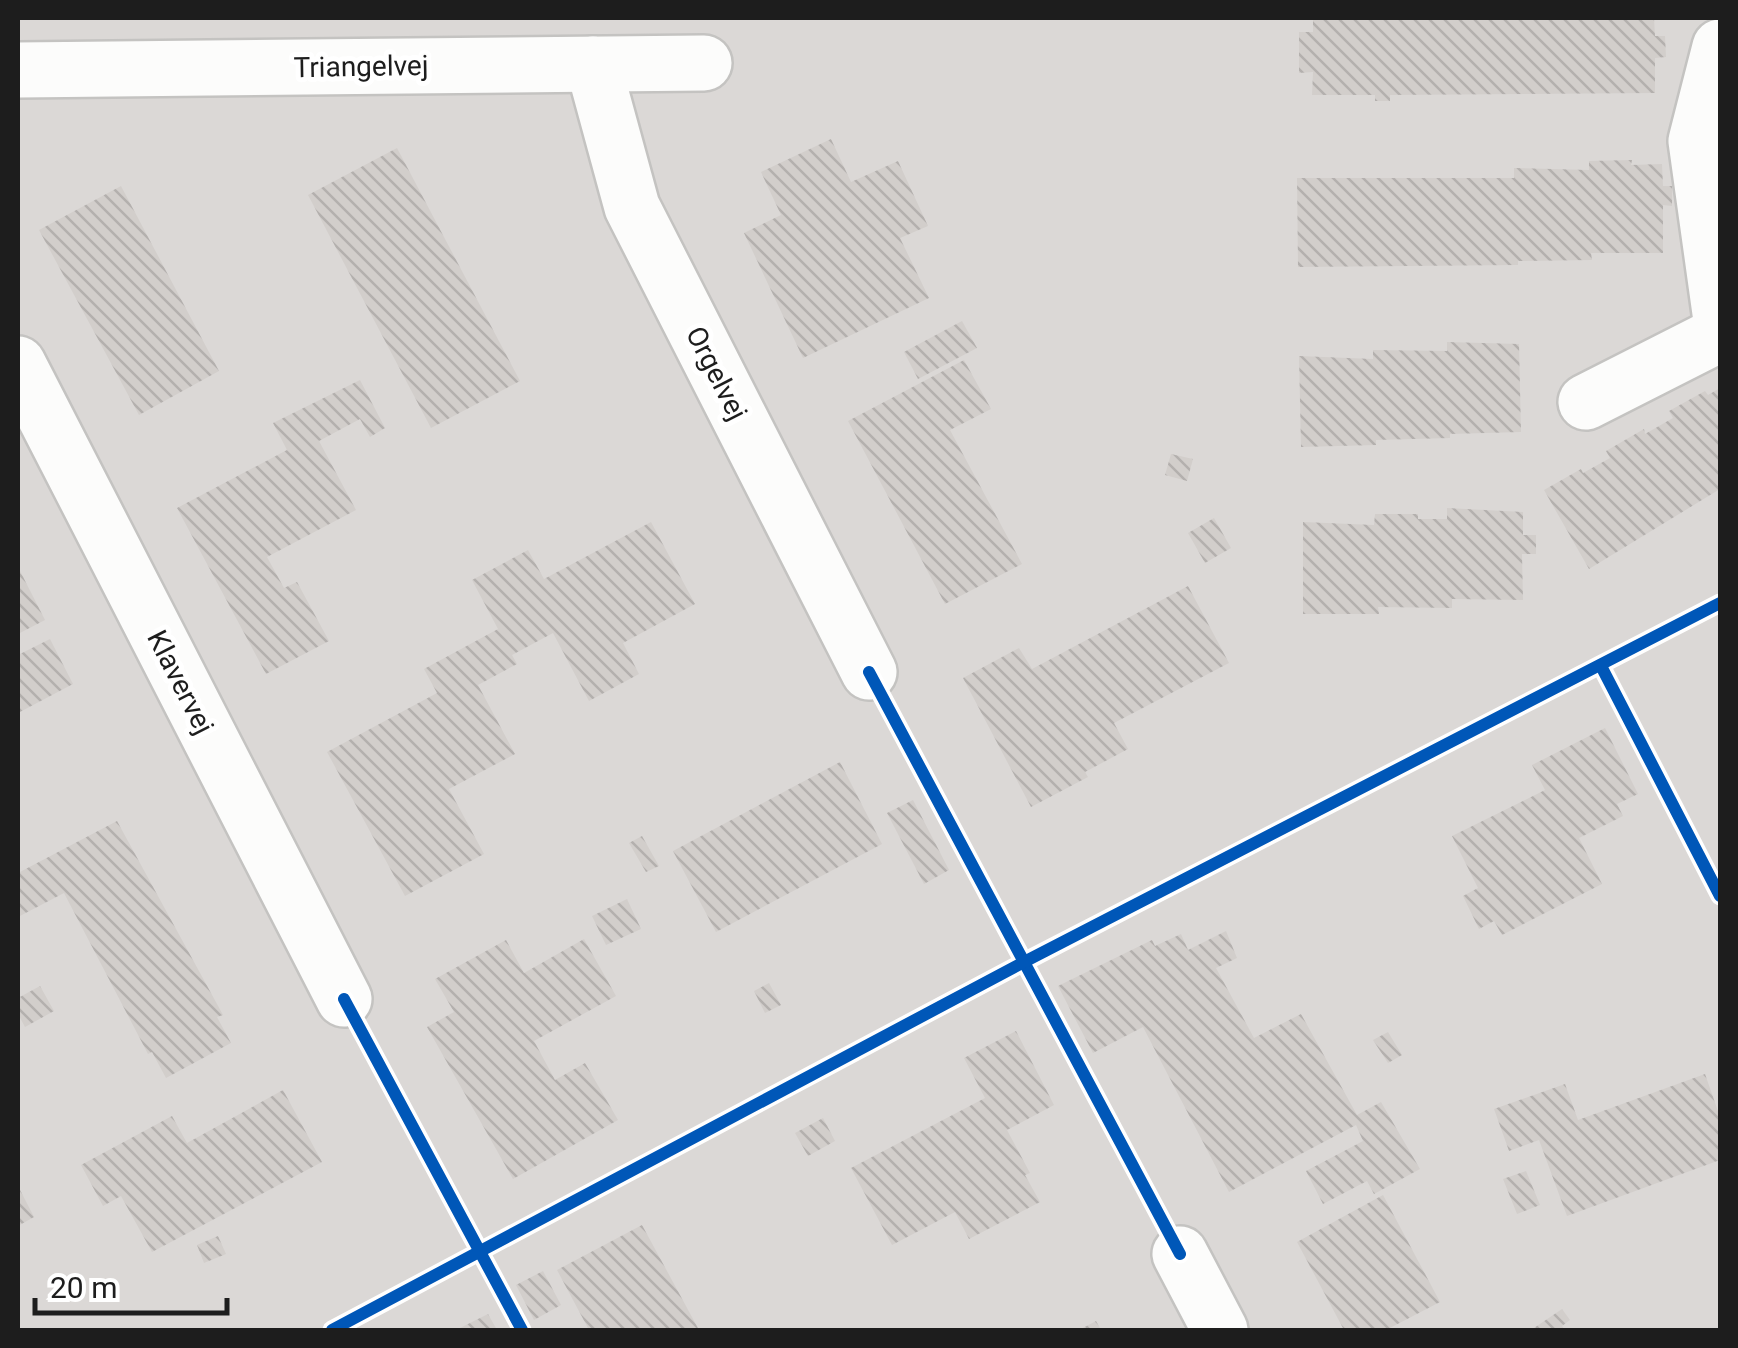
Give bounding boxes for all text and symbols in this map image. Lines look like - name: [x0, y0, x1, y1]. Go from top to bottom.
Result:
- street label: Triangelvej: [293, 49, 429, 84]
- street label: Orgelvej: [679, 321, 754, 426]
- street label: Klavervej: [140, 625, 221, 740]
- scale bar: [35, 1253, 228, 1315]
- text: 20 m: [50, 1270, 117, 1305]

